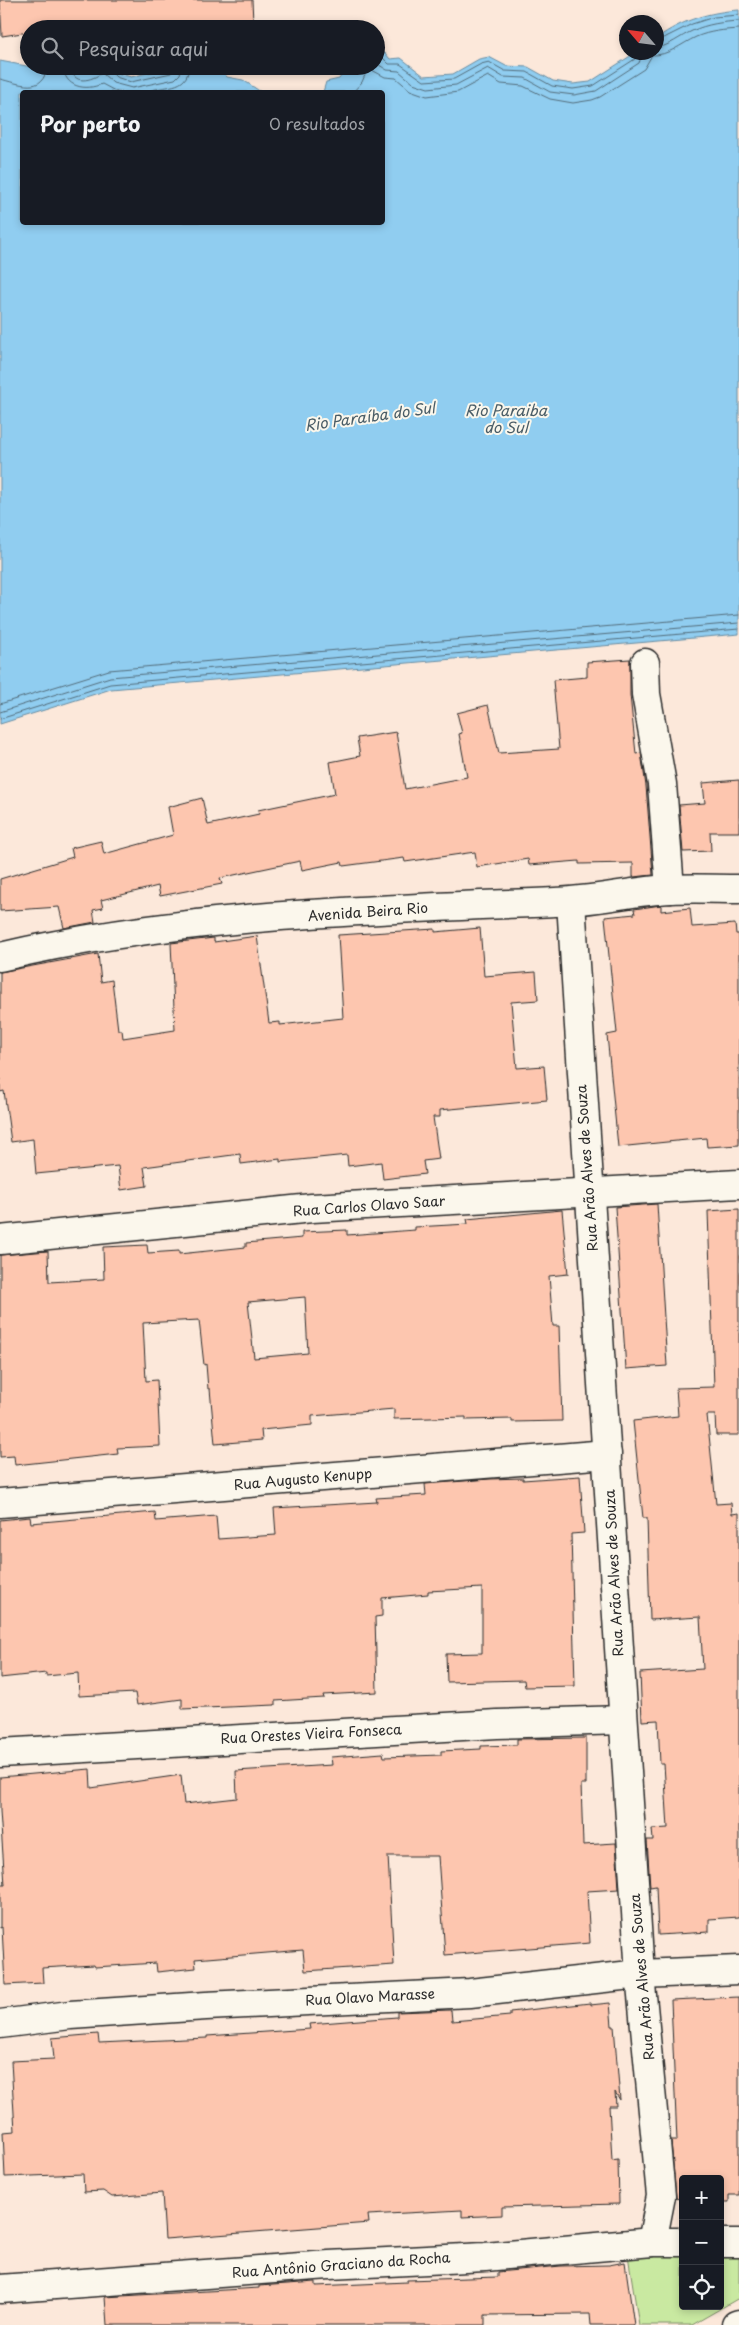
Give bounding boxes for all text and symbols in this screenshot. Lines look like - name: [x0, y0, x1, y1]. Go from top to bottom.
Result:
- north arrow: [619, 15, 664, 60]
- search box: [20, 20, 385, 75]
- icon: search: [38, 34, 66, 62]
- text: Pesquisar aqui: [78, 34, 208, 62]
- text: Por perto: [40, 107, 140, 139]
- text: 0 resultados: [269, 111, 365, 135]
- water label: Rio Paraíba do Sul: [303, 395, 438, 436]
- water label: Rio Paraiba do Sul: [465, 398, 548, 438]
- street label: Avenida Beira Rio: [307, 897, 429, 926]
- street label: Rua Arão Alves de Souza: [570, 1084, 603, 1252]
- street label: Rua Carlos Olavo Saar: [292, 1190, 446, 1221]
- street label: Rua Augusto Kenupp: [233, 1462, 373, 1495]
- street label: Rua Arão Alves de Souza: [599, 1489, 628, 1657]
- street label: Rua Orestes Vieira Fonseca: [220, 1718, 402, 1749]
- street label: Rua Arão Alves de Souza: [624, 1893, 659, 2061]
- street label: Rua Olavo Marasse: [305, 1983, 435, 2010]
- map controls: [679, 2175, 724, 2310]
- button: +: [679, 2175, 724, 2220]
- button: −: [679, 2220, 724, 2265]
- street label: Rua Antônio Graciano da Rocha: [231, 2246, 451, 2283]
- button: locate: [679, 2265, 724, 2310]

